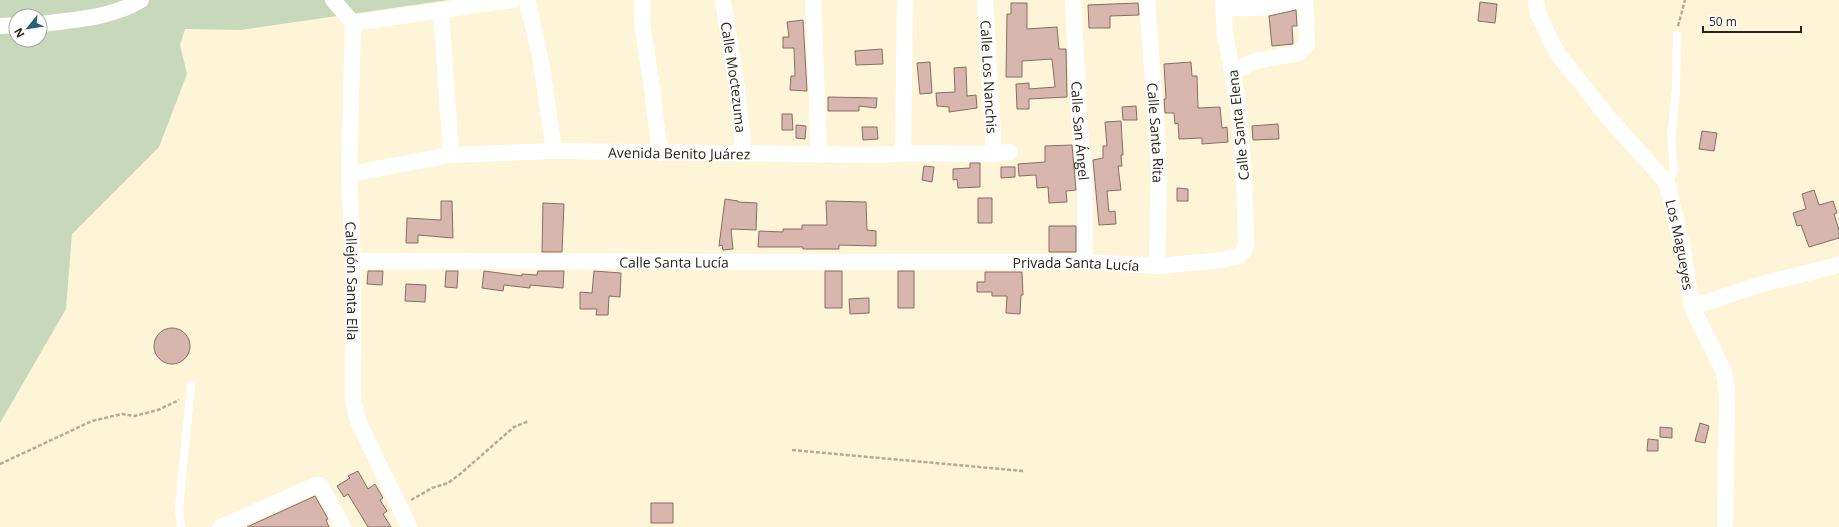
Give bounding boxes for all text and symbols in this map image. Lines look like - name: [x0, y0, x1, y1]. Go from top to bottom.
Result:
- north arrow: [8, 8, 48, 48]
- scale bar: [1703, 8, 1801, 34]
- text: 50 m: [1709, 13, 1737, 30]
- street label: Calle Moctezuma: [717, 20, 751, 134]
- street label: Calle Los Nanchis: [977, 20, 1002, 135]
- text: N: [10, 26, 28, 41]
- street label: Calle Santa Elena: [1223, 69, 1253, 181]
- street label: Calle San Ángel: [1068, 81, 1094, 181]
- street label: Calle Santa Rita: [1144, 82, 1169, 183]
- street label: Avenida Benito Juárez: [608, 142, 751, 163]
- street label: Los Magueyes: [1662, 197, 1699, 292]
- street label: Callejón Santa Ella: [342, 221, 363, 340]
- street label: Calle Santa Lucía: [619, 252, 729, 271]
- street label: Privada Santa Lucía: [1013, 253, 1140, 275]

